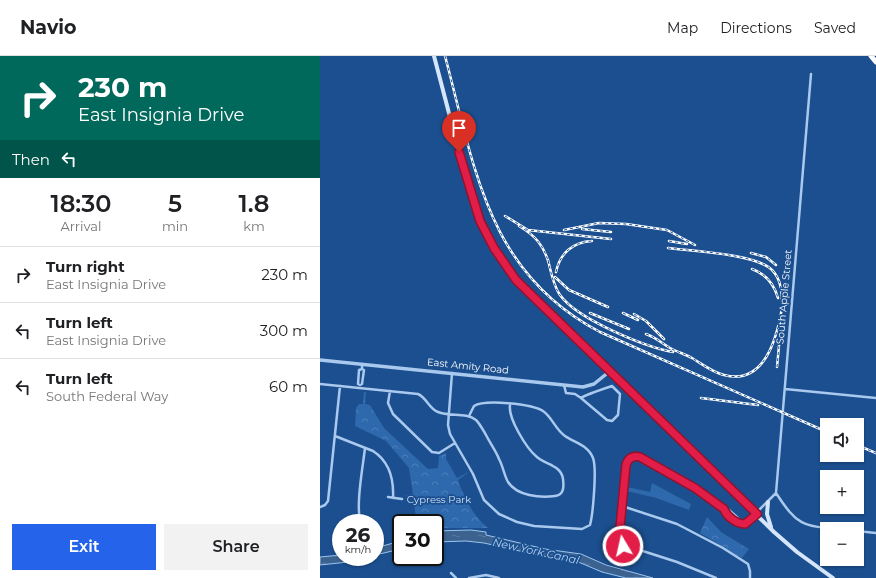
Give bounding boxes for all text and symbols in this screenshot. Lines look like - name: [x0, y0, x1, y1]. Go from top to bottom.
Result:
- text: Navio: [20, 16, 76, 39]
- text: Map: [667, 19, 698, 37]
- text: Directions: [720, 19, 792, 37]
- text: Saved: [814, 19, 856, 37]
- text: 230 m: [78, 70, 167, 104]
- icon: right: [12, 72, 64, 124]
- text: East Insignia Drive: [78, 104, 244, 126]
- pin: [442, 111, 476, 152]
- icon: arrive: [448, 117, 470, 139]
- icon: left: [58, 148, 80, 170]
- text: Then: [12, 150, 50, 169]
- text: 18:30: [51, 189, 111, 218]
- text: 5: [168, 189, 182, 218]
- text: 1.8: [239, 189, 269, 218]
- text: Arrival: [60, 218, 101, 234]
- text: min: [162, 218, 188, 234]
- text: km: [243, 218, 265, 234]
- street label: South Apple Street: [773, 249, 795, 345]
- text: Turn right: [46, 257, 125, 276]
- icon: right: [12, 264, 34, 286]
- text: 230 m: [261, 265, 308, 284]
- text: East Insignia Drive: [46, 276, 166, 292]
- text: Turn left: [46, 313, 113, 332]
- icon: left: [12, 320, 34, 342]
- text: 300 m: [260, 321, 308, 340]
- text: East Insignia Drive: [46, 332, 166, 348]
- street label: East Amity Road: [426, 355, 510, 377]
- text: Turn left: [46, 369, 113, 388]
- icon: left: [12, 376, 34, 398]
- text: 60 m: [269, 377, 308, 396]
- text: South Federal Way: [46, 388, 168, 404]
- map controls: [820, 418, 864, 566]
- button: sound: [820, 418, 864, 462]
- button: +: [820, 470, 864, 514]
- park label: Cypress Park: [407, 493, 471, 506]
- speed limit sign: 30: [392, 514, 444, 566]
- button: −: [820, 522, 864, 566]
- text: 26: [346, 523, 370, 547]
- button: Exit: [12, 524, 156, 570]
- button: Share: [164, 524, 308, 570]
- position arrow: [602, 525, 644, 567]
- water label: New York Canal: [491, 535, 581, 567]
- text: km/h: [345, 543, 371, 556]

